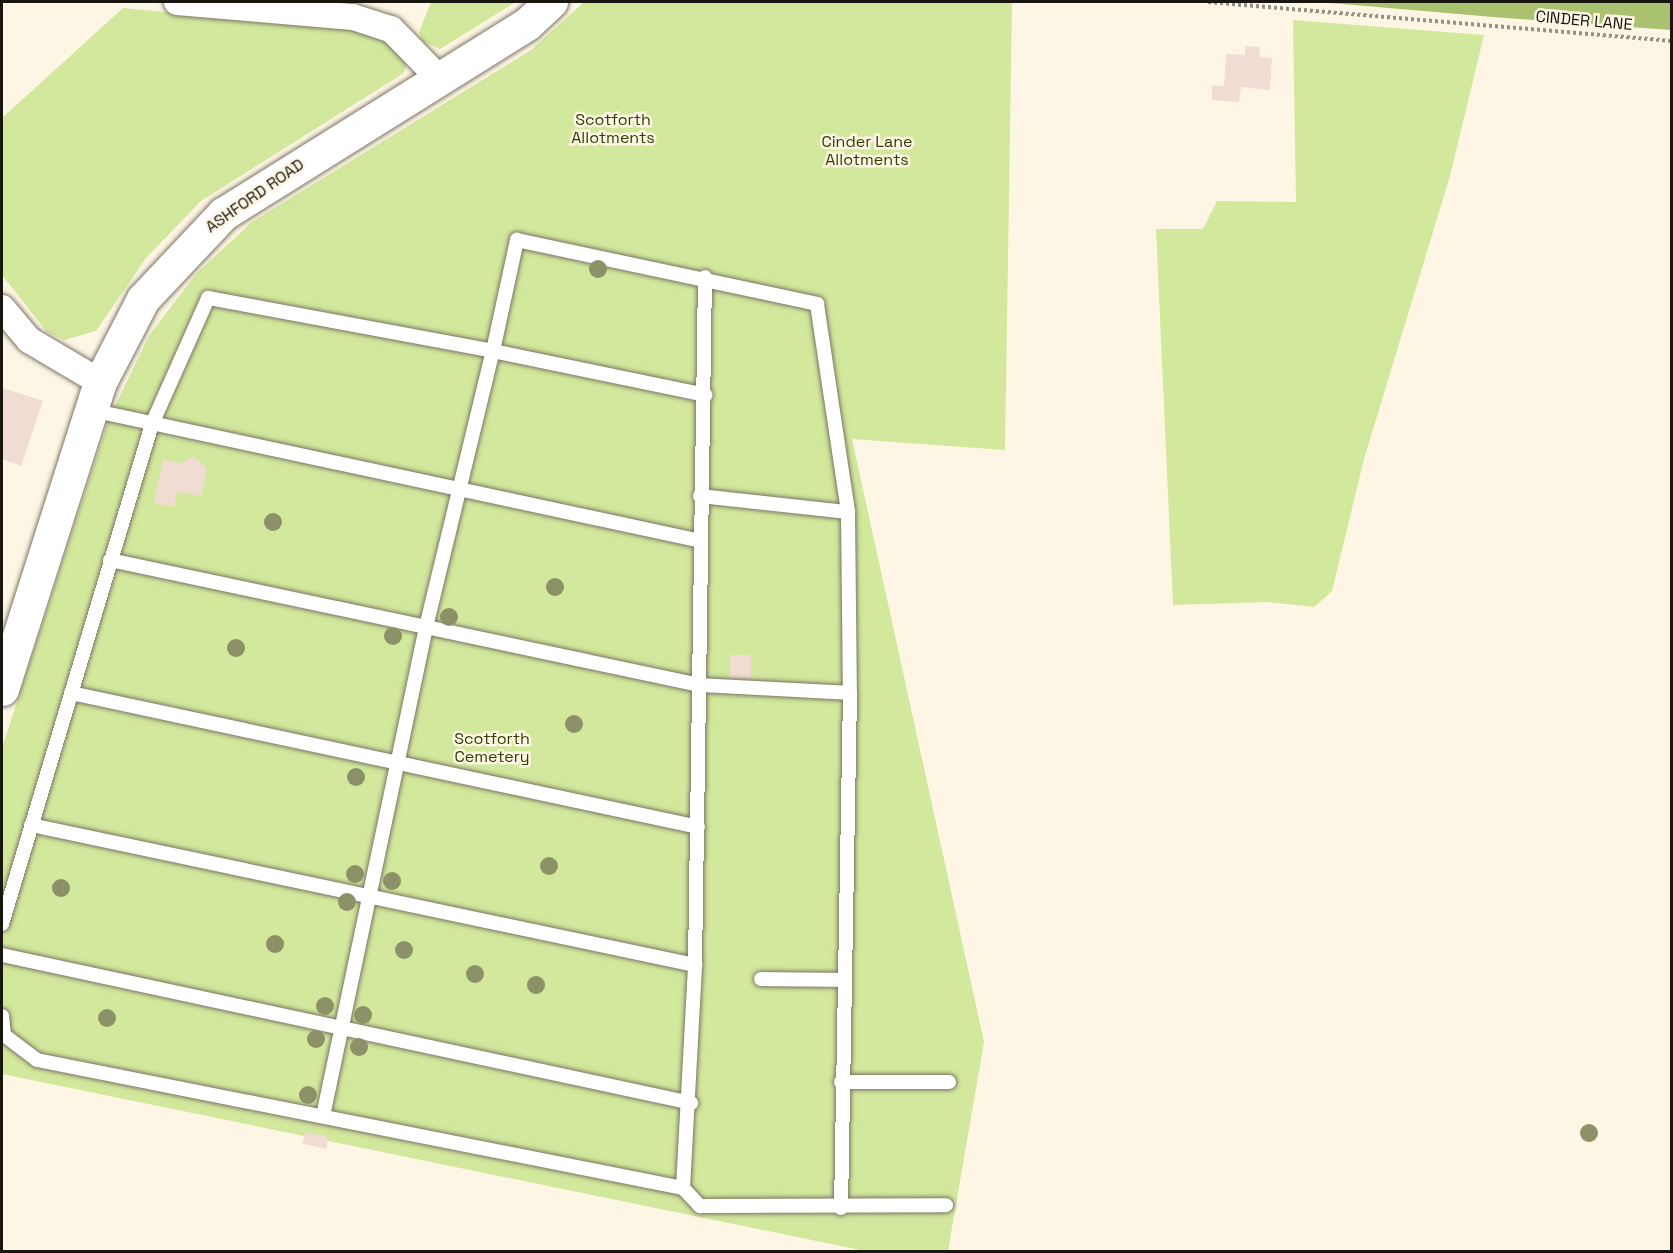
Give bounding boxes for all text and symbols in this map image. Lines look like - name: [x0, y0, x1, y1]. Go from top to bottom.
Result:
- street label: CINDER LANE: [1535, 7, 1633, 35]
- park label: Scotforth Allotments: [571, 110, 655, 148]
- park label: Cinder Lane Allotments: [821, 132, 913, 170]
- street label: ASHFORD ROAD: [202, 155, 308, 237]
- park label: Scotforth Cemetery: [454, 729, 530, 767]

